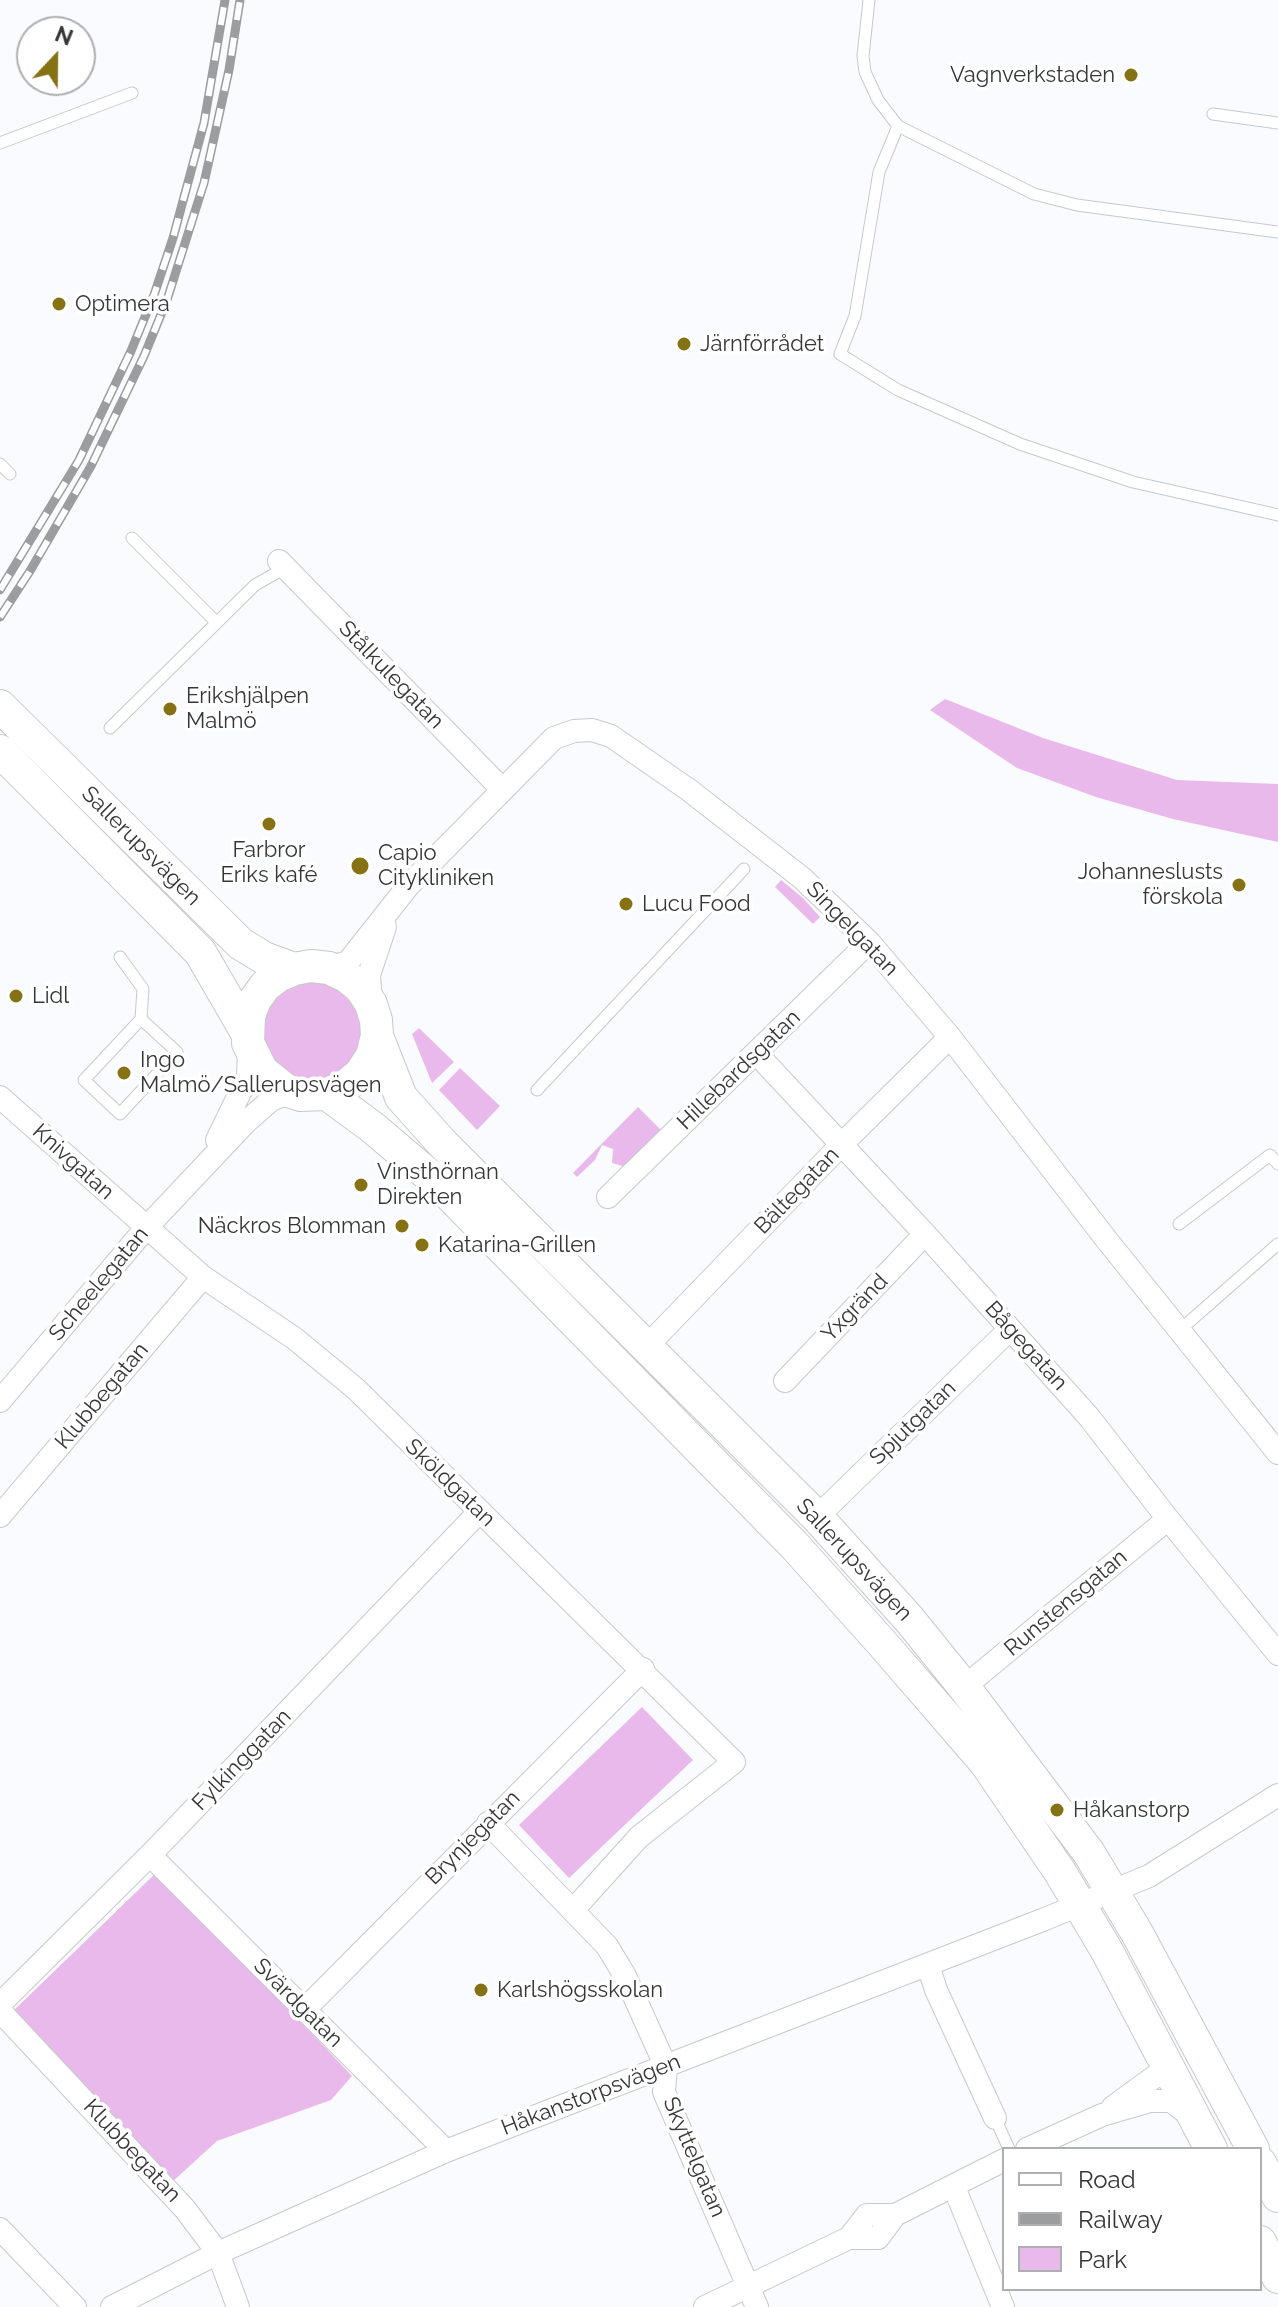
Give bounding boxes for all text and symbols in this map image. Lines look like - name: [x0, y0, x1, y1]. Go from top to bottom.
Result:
- north arrow: [16, 16, 96, 96]
- text: N: [52, 20, 77, 51]
- place label: Vagnverkstaden: [950, 62, 1115, 88]
- marker: Vagnverkstaden: [1122, 66, 1140, 84]
- place label: Optimera: [75, 291, 170, 317]
- marker: Optimera: [50, 295, 68, 313]
- place label: Järnförrådet: [700, 331, 824, 357]
- marker: Järnförrådet: [675, 335, 693, 353]
- street label: Stålkulegatan: [333, 616, 449, 734]
- place label: Erikshjälpen Malmö: [186, 683, 309, 734]
- marker: Erikshjälpen Malmö: [161, 700, 179, 718]
- street label: Sallerupsvägen: [76, 781, 206, 911]
- marker: Farbror Eriks kafé: [260, 815, 278, 833]
- place label: Farbror Eriks kafé: [220, 837, 318, 888]
- place label: Capio Citykliniken: [378, 840, 494, 892]
- marker: Capio Citykliniken: [349, 855, 371, 877]
- place label: Johanneslusts förskola: [1078, 859, 1223, 910]
- street label: Singelgatan: [800, 876, 904, 982]
- marker: Johanneslusts förskola: [1230, 876, 1248, 894]
- place label: Lucu Food: [642, 891, 751, 917]
- marker: Lucu Food: [617, 895, 635, 913]
- place label: Lidl: [32, 983, 69, 1009]
- marker: Lidl: [7, 987, 25, 1005]
- street label: Hillebardsgatan: [672, 1005, 806, 1135]
- place label: Ingo Malmö/Sallerupsvägen: [140, 1047, 382, 1098]
- marker: Ingo Malmö/Sallerupsvägen: [115, 1064, 133, 1082]
- street label: Knivgatan: [27, 1118, 119, 1206]
- street label: Bältegatan: [749, 1142, 845, 1240]
- place label: Vinsthörnan Direkten: [377, 1159, 499, 1210]
- marker: Vinsthörnan Direkten: [352, 1176, 370, 1194]
- place label: Näckros Blomman: [198, 1213, 386, 1239]
- marker: Näckros Blomman: [393, 1217, 411, 1235]
- street label: Scheelegatan: [44, 1222, 154, 1346]
- place label: Katarina-Grillen: [438, 1232, 596, 1258]
- marker: Katarina-Grillen: [413, 1236, 431, 1254]
- street label: Yxgränd: [816, 1269, 894, 1347]
- street label: Bågegatan: [979, 1296, 1073, 1396]
- street label: Klubbegatan: [50, 1337, 154, 1455]
- street label: Spjutgatan: [864, 1375, 962, 1471]
- street label: Sköldgatan: [400, 1434, 500, 1532]
- street label: Sallerupsvägen: [791, 1493, 917, 1627]
- street label: Runstensgatan: [999, 1544, 1133, 1662]
- street label: Fylkinggatan: [187, 1704, 297, 1816]
- street label: Brynjegatan: [420, 1785, 526, 1891]
- place label: Håkanstorp: [1073, 1797, 1190, 1823]
- marker: Håkanstorp: [1048, 1801, 1066, 1819]
- street label: Svärdgatan: [248, 1953, 348, 2053]
- place label: Karlshögsskolan: [497, 1977, 663, 2003]
- marker: Karlshögsskolan: [472, 1981, 490, 1999]
- street label: Håkanstorpsvägen: [498, 2049, 684, 2141]
- street label: Skyttelgatan: [657, 2093, 731, 2221]
- street label: Klubbegatan: [78, 2094, 186, 2208]
- legend: [1002, 2147, 1262, 2291]
- text: Road: [1078, 2165, 1136, 2194]
- text: Railway: [1078, 2205, 1163, 2234]
- text: Park: [1078, 2245, 1127, 2274]

